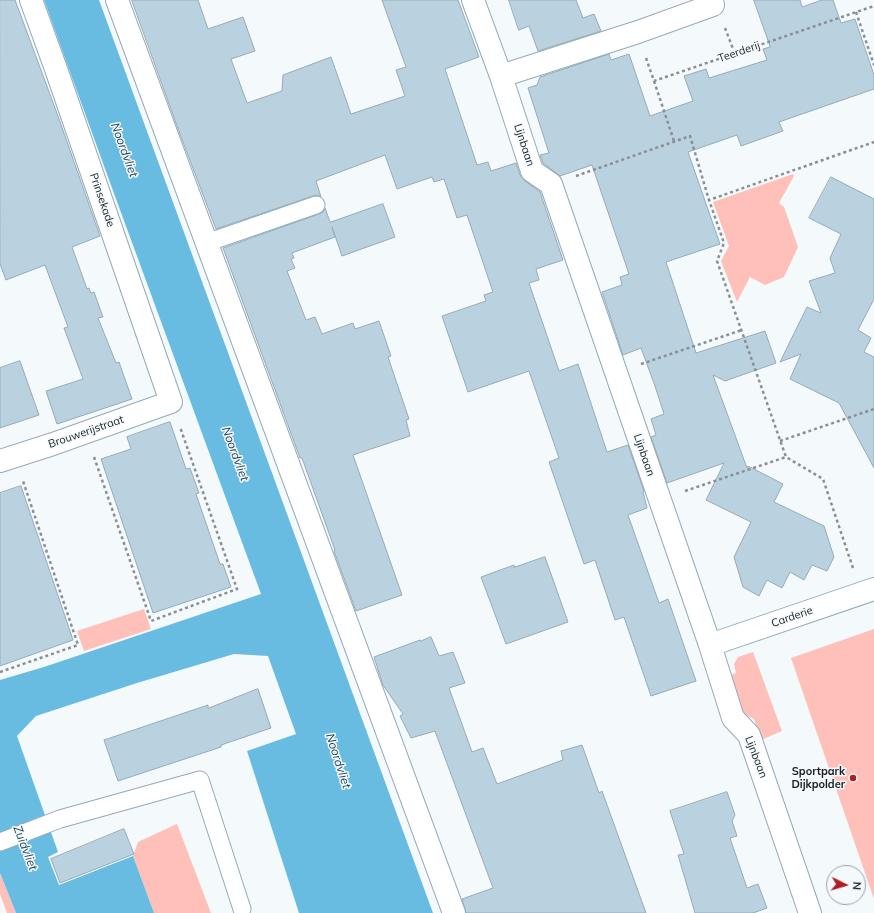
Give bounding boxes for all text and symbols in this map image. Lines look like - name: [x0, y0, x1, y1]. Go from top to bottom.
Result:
- street label: Teerderij: [716, 39, 762, 65]
- water label: Noordvliet: [107, 121, 141, 179]
- street label: Lijnbaan: [511, 122, 537, 168]
- street label: Prinsekade: [87, 171, 117, 229]
- street label: Brouwerijstraat: [47, 413, 125, 451]
- water label: Noordvliet: [218, 425, 252, 483]
- street label: Lijnbaan: [631, 432, 657, 478]
- street label: Carderie: [770, 604, 814, 630]
- water label: Noordvliet: [322, 732, 354, 790]
- street label: Lijnbaan: [742, 734, 770, 780]
- place label: Sportpark Dijkpolder: [791, 765, 845, 791]
- marker: Sportpark Dijkpolder: [848, 773, 858, 783]
- water label: Zuidvliet: [10, 824, 40, 872]
- north arrow: [826, 865, 866, 905]
- text: N: [850, 881, 864, 891]

